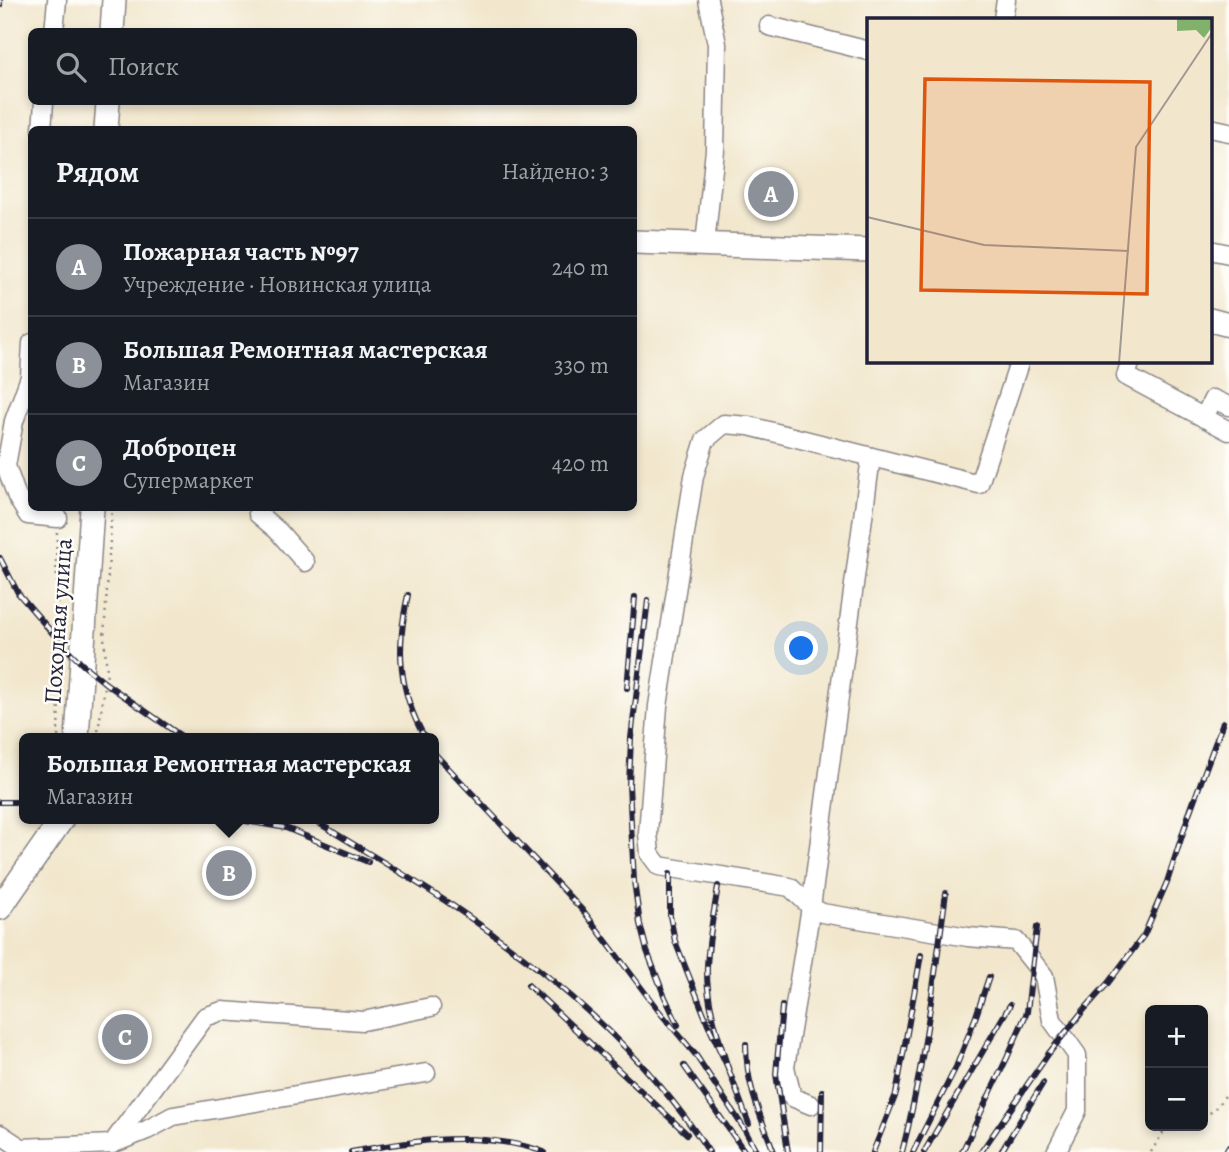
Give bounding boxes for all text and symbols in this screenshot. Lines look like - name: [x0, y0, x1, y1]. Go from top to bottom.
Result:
- inset map: [867, 18, 1212, 362]
- search box: [28, 28, 637, 105]
- icon: search: [52, 48, 90, 86]
- text: Поиск: [108, 49, 179, 84]
- text: Рядом: [56, 152, 139, 192]
- text: Найдено: 3: [502, 156, 609, 187]
- pin: A: [748, 168, 794, 220]
- text: Пожарная часть №97: [123, 234, 359, 269]
- text: A: [72, 252, 86, 283]
- text: 240 m: [552, 252, 609, 283]
- text: Учреждение · Новинская улица: [123, 269, 431, 300]
- text: Большая Ремонтная мастерская: [123, 332, 488, 367]
- text: B: [72, 350, 86, 381]
- text: 330 m: [554, 350, 609, 381]
- text: Магазин: [123, 367, 210, 398]
- text: Доброцен: [123, 430, 237, 465]
- text: C: [72, 448, 86, 479]
- text: 420 m: [552, 448, 609, 479]
- text: Супермаркет: [123, 465, 254, 496]
- street label: Походная улица: [36, 537, 80, 705]
- your location: [784, 631, 818, 665]
- popup: [19, 733, 439, 824]
- text: Большая Ремонтная мастерская: [47, 746, 411, 781]
- text: Магазин: [47, 781, 133, 812]
- pin: B: [206, 847, 252, 899]
- map controls: [1145, 1005, 1208, 1131]
- button: +: [1145, 1005, 1208, 1068]
- pin: C: [102, 1011, 148, 1063]
- button: −: [1145, 1068, 1208, 1131]

